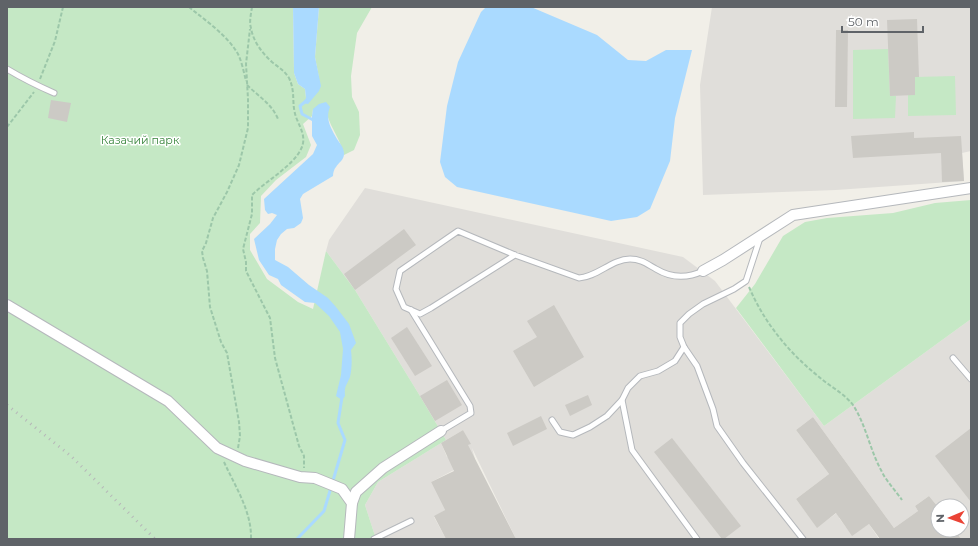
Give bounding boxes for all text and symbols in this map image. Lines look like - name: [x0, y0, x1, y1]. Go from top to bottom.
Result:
- scale bar: [842, 8, 923, 34]
- text: 50 m: [848, 14, 879, 29]
- park label: Казачий парк: [101, 133, 180, 147]
- north arrow: [930, 498, 970, 538]
- text: N: [933, 514, 947, 523]

